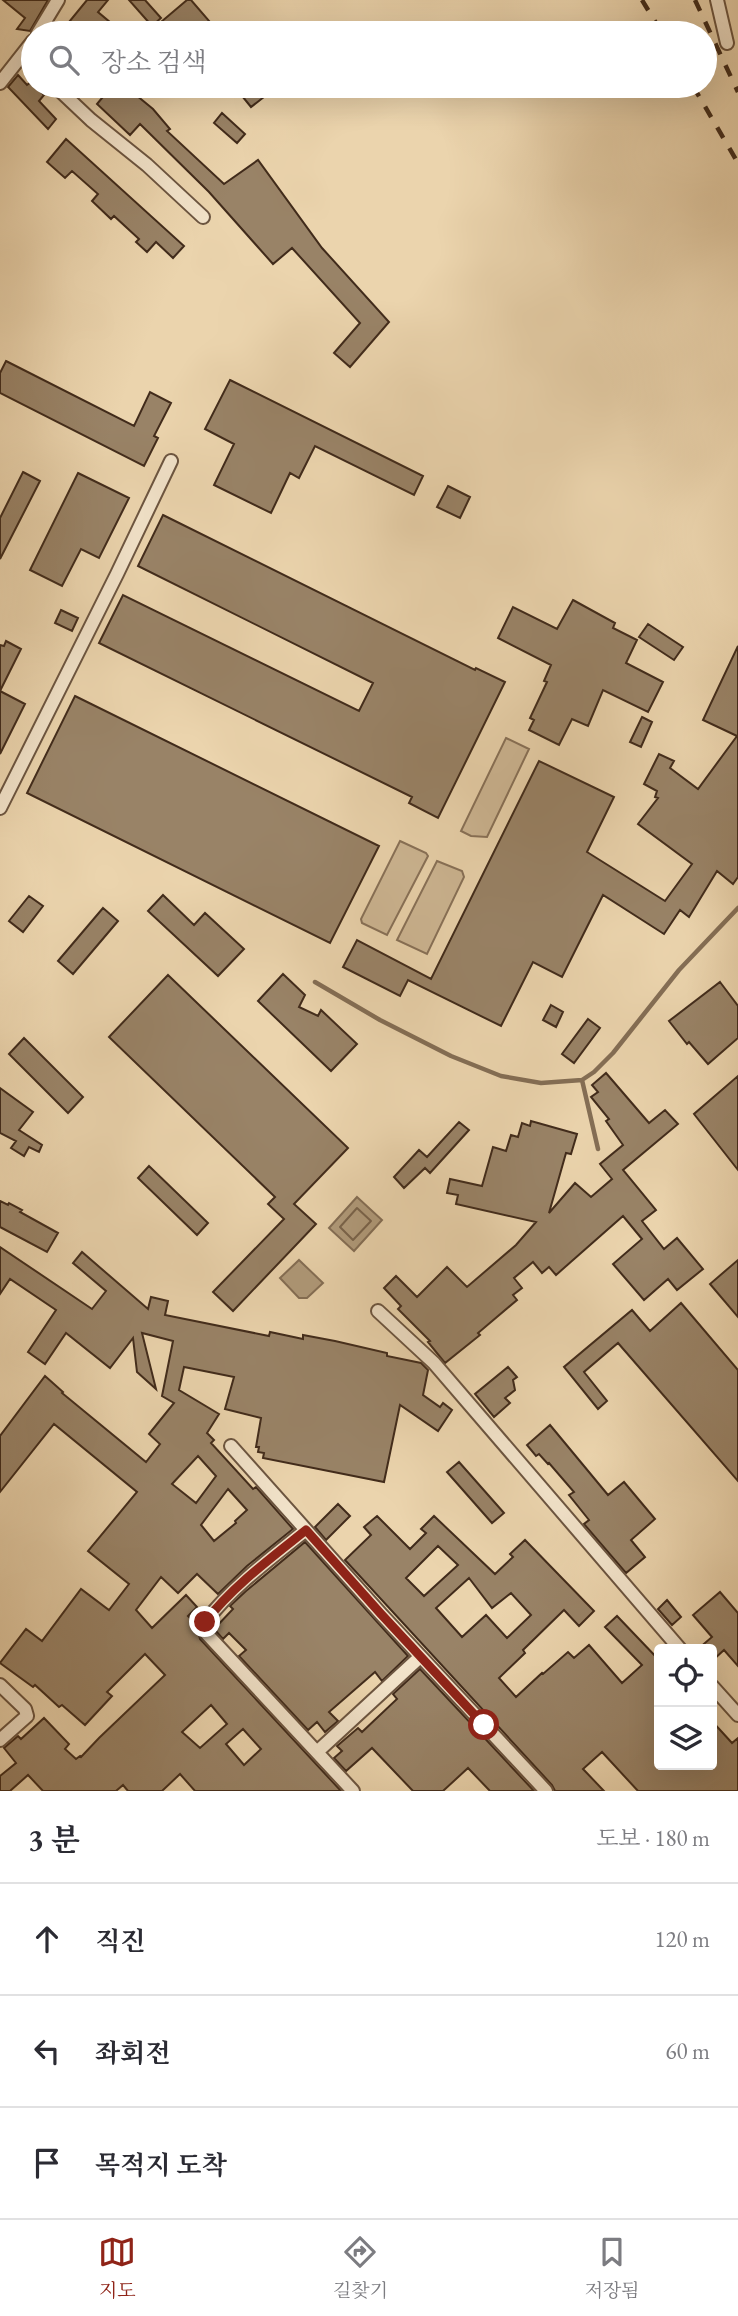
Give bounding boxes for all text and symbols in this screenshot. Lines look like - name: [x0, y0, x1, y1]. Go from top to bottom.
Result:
- search box: [21, 21, 717, 98]
- icon: search: [45, 41, 83, 79]
- text: 장소 검색: [101, 45, 207, 79]
- route end: [189, 1606, 220, 1637]
- map controls: [654, 1644, 717, 1770]
- button: locate: [654, 1644, 717, 1707]
- button: layers: [654, 1707, 717, 1770]
- route start: [468, 1709, 499, 1740]
- text: 3 분: [28, 1820, 80, 1859]
- text: 도보 · 180 m: [596, 1823, 710, 1853]
- icon: ahead: [28, 1920, 66, 1958]
- text: 직진: [95, 1924, 145, 1958]
- text: 120 m: [654, 1924, 710, 1954]
- icon: left: [28, 2032, 66, 2070]
- text: 좌회전: [95, 2036, 170, 2070]
- text: 60 m: [665, 2036, 710, 2066]
- icon: arrive: [28, 2144, 66, 2182]
- text: 목적지 도착: [95, 2148, 227, 2182]
- tab: 지도: [98, 2233, 136, 2303]
- tab: 길찾기: [333, 2233, 388, 2303]
- tab: 저장됨: [585, 2233, 640, 2303]

